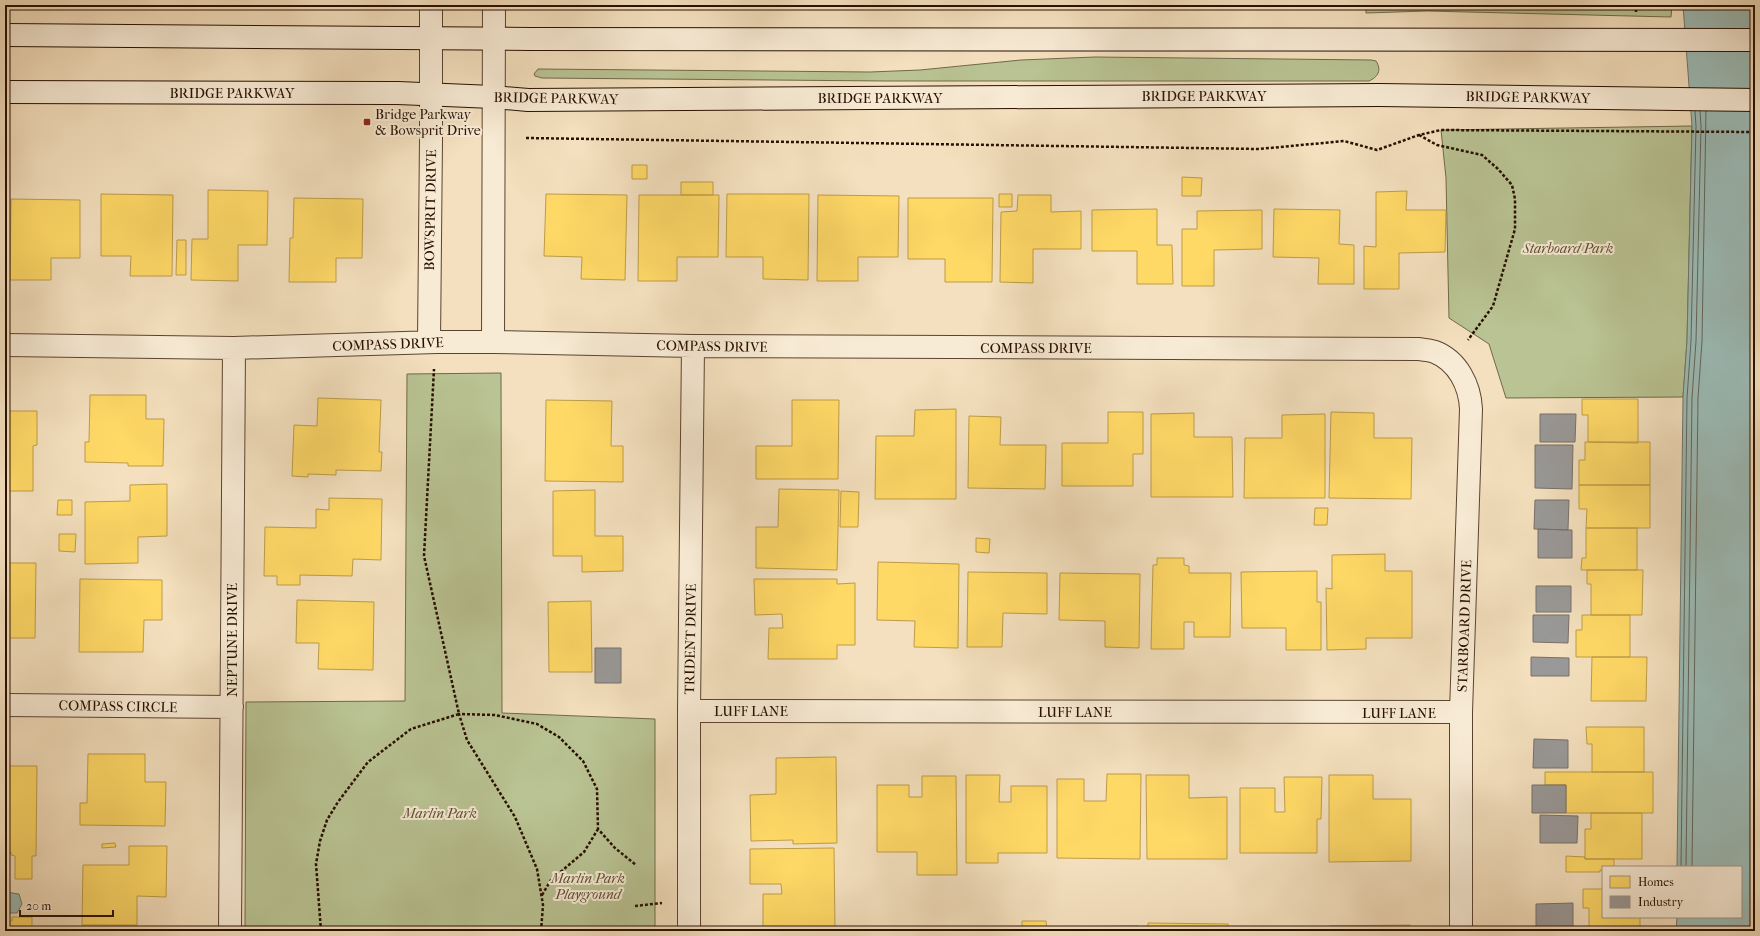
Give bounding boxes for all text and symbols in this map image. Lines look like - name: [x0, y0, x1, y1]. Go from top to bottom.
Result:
- street label: BRIDGE PARKWAY: [170, 85, 295, 102]
- street label: BRIDGE PARKWAY: [1142, 88, 1267, 105]
- street label: BRIDGE PARKWAY: [1465, 88, 1591, 107]
- street label: BRIDGE PARKWAY: [493, 89, 619, 108]
- street label: BRIDGE PARKWAY: [818, 90, 943, 107]
- place label: Bridge Parkway & Bowsprit Drive: [375, 106, 481, 139]
- marker: Bridge Parkway & Bowsprit Drive: [362, 117, 372, 127]
- street label: BOWSPRIT DRIVE: [421, 149, 440, 271]
- park label: Starboard Park: [1522, 240, 1613, 257]
- street label: COMPASS DRIVE: [332, 334, 444, 355]
- street label: COMPASS DRIVE: [656, 337, 768, 356]
- street label: COMPASS DRIVE: [980, 340, 1092, 357]
- street label: STARBOARD DRIVE: [1454, 559, 1475, 692]
- street label: NEPTUNE DRIVE: [224, 582, 241, 697]
- street label: TRIDENT DRIVE: [681, 583, 700, 695]
- street label: COMPASS CIRCLE: [59, 697, 178, 716]
- street label: LUFF LANE: [714, 703, 788, 720]
- street label: LUFF LANE: [1038, 704, 1112, 721]
- street label: LUFF LANE: [1362, 705, 1436, 722]
- park label: Marlin Park: [402, 805, 477, 822]
- legend: [1602, 866, 1742, 918]
- park label: Marlin Park Playground: [550, 870, 625, 903]
- text: Homes: [1638, 875, 1674, 889]
- scale bar: [20, 892, 113, 918]
- text: Industry: [1638, 895, 1684, 909]
- text: 20 m: [26, 899, 51, 913]

